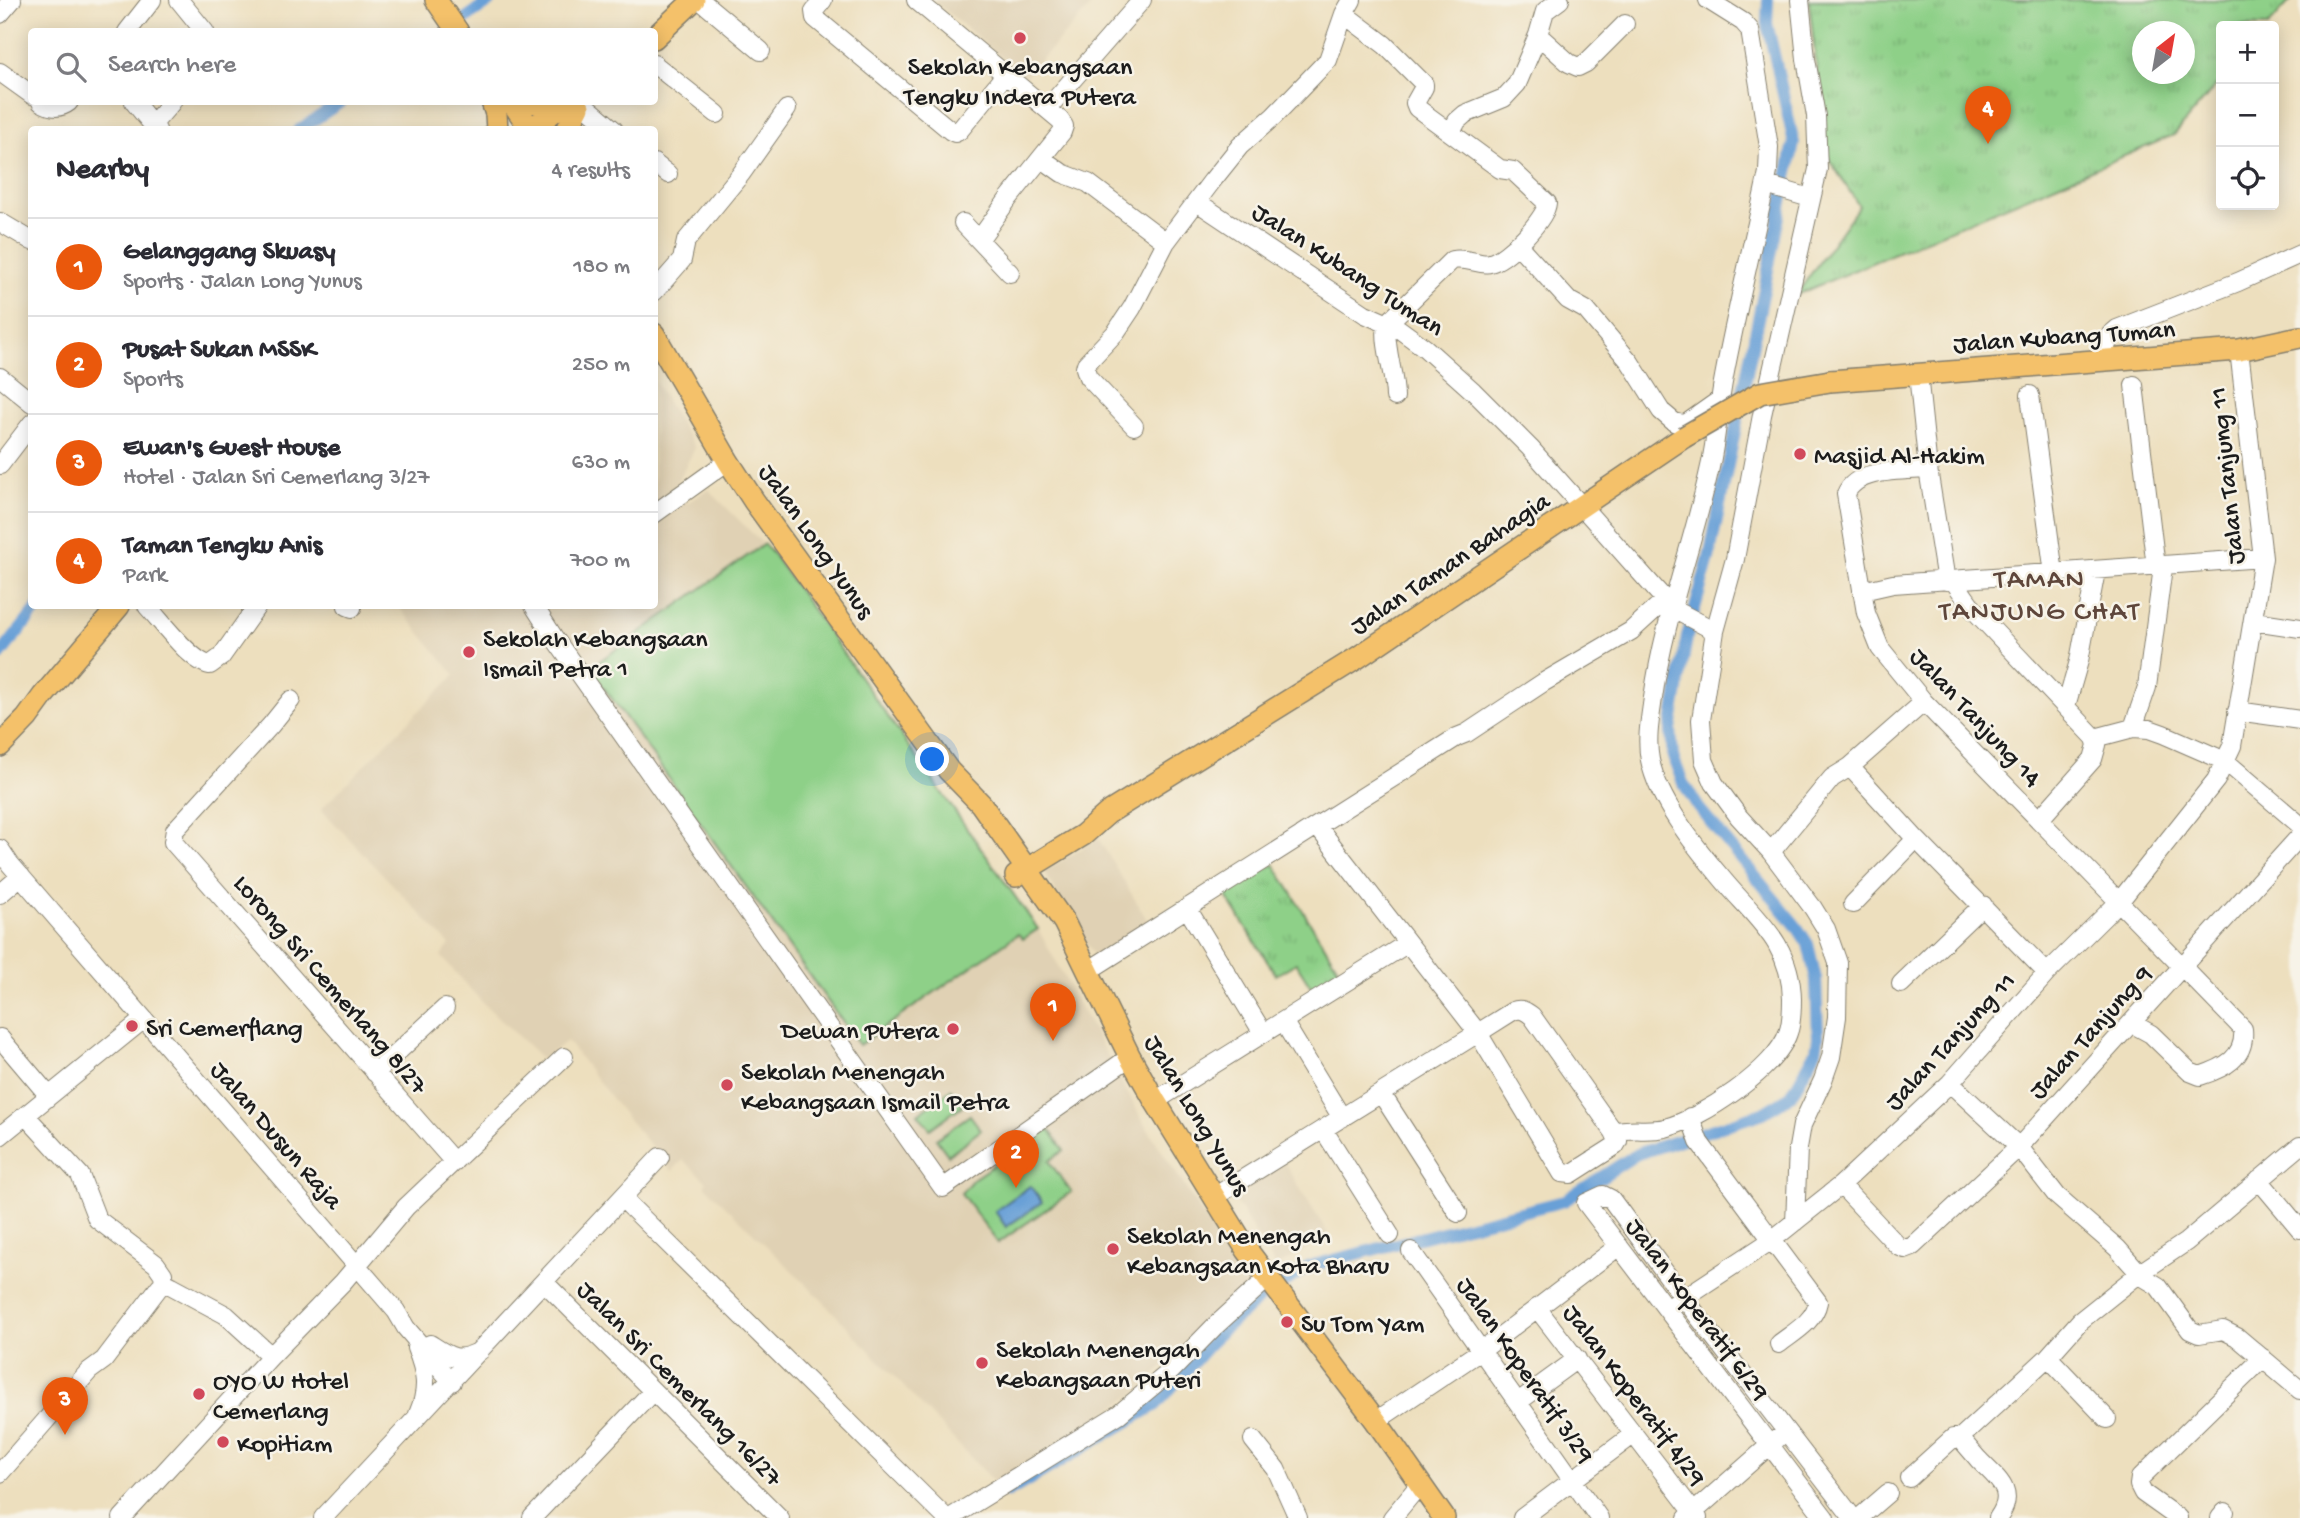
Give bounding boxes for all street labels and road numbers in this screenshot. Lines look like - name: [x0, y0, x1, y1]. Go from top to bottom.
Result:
- street label: Jalan Kubang Tuman: [1245, 198, 1449, 346]
- street label: Jalan Kubang Tuman: [1952, 316, 2177, 363]
- street label: Jalan Tanjung 11: [2205, 386, 2254, 566]
- street label: Jalan Long Yunus: [750, 459, 880, 627]
- street label: Jalan Taman Bahagia: [1346, 487, 1558, 644]
- street label: Jalan Tanjung 14: [1901, 643, 2046, 795]
- street label: Lorong Sri Cemerlang 8/27: [225, 870, 433, 1103]
- street label: Jalan Tanjung 9: [2024, 961, 2161, 1107]
- street label: Jalan Tanjung 11: [1880, 968, 2024, 1119]
- street label: Jalan Long Yunus: [1135, 1031, 1256, 1203]
- street label: Jalan Dusun Raja: [202, 1056, 348, 1219]
- street label: Jalan Koperatif 6/29: [1617, 1213, 1774, 1408]
- street label: Jalan Koperatif 3/29: [1447, 1272, 1599, 1471]
- street label: Jalan Sri Cemerlang 16/27: [569, 1276, 788, 1496]
- street label: Jalan Koperatif 4/29: [1554, 1300, 1711, 1494]

